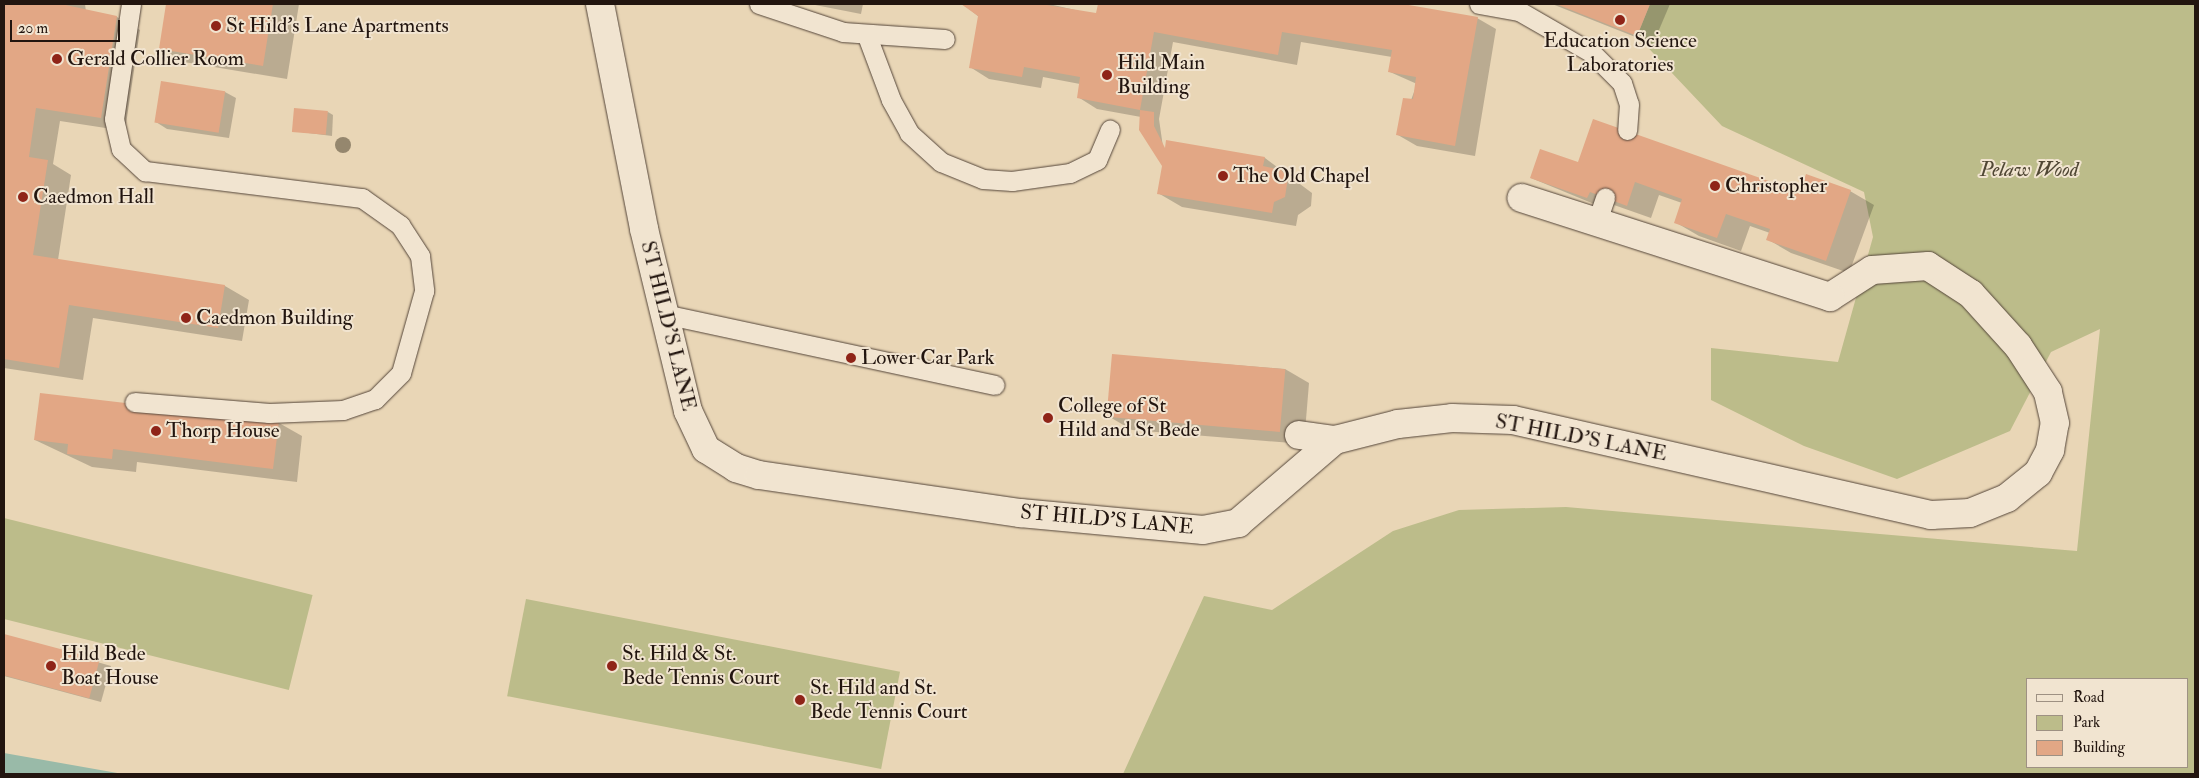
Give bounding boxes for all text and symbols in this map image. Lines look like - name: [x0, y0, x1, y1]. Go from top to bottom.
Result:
- scale bar: [12, 10, 122, 42]
- place label: St Hild's Lane Apartments: [226, 13, 449, 39]
- marker: Education Science Laboratories: [1614, 14, 1626, 26]
- text: 20 m: [18, 19, 48, 38]
- marker: St Hild's Lane Apartments: [210, 20, 222, 32]
- place label: Education Science Laboratories: [1543, 28, 1697, 78]
- place label: Gerald Collier Room: [67, 46, 244, 72]
- place label: Hild Main Building: [1117, 50, 1205, 100]
- marker: Gerald Collier Room: [51, 53, 63, 65]
- marker: Hild Main Building: [1101, 69, 1113, 81]
- park label: Pelaw Wood: [1979, 157, 2079, 183]
- place label: The Old Chapel: [1233, 163, 1370, 189]
- marker: The Old Chapel: [1217, 170, 1229, 182]
- place label: Christopher: [1725, 173, 1827, 199]
- marker: Christopher: [1709, 180, 1721, 192]
- place label: Caedmon Hall: [33, 184, 154, 210]
- marker: Caedmon Hall: [17, 191, 29, 203]
- street label: ST HILD'S LANE: [635, 239, 701, 413]
- place label: Caedmon Building: [196, 305, 353, 331]
- marker: Caedmon Building: [180, 312, 192, 324]
- place label: Lower Car Park: [861, 345, 995, 371]
- marker: Lower Car Park: [845, 352, 857, 364]
- place label: College of St Hild and St Bede: [1058, 393, 1200, 443]
- street label: ST HILD'S LANE: [1493, 409, 1669, 467]
- marker: College of St Hild and St Bede: [1042, 412, 1054, 424]
- place label: Thorp House: [166, 418, 279, 444]
- marker: Thorp House: [150, 425, 162, 437]
- street label: ST HILD'S LANE: [1019, 500, 1195, 540]
- place label: Hild Bede Boat House: [61, 641, 159, 691]
- place label: St. Hild & St. Bede Tennis Court: [622, 641, 780, 691]
- marker: Hild Bede Boat House: [45, 660, 57, 672]
- marker: St. Hild & St. Bede Tennis Court: [606, 660, 618, 672]
- place label: St. Hild and St. Bede Tennis Court: [810, 675, 968, 725]
- legend: [2026, 678, 2189, 768]
- text: Road: [2073, 688, 2104, 707]
- marker: St. Hild and St. Bede Tennis Court: [794, 694, 806, 706]
- text: Park: [2073, 713, 2100, 732]
- text: Building: [2073, 738, 2125, 757]

